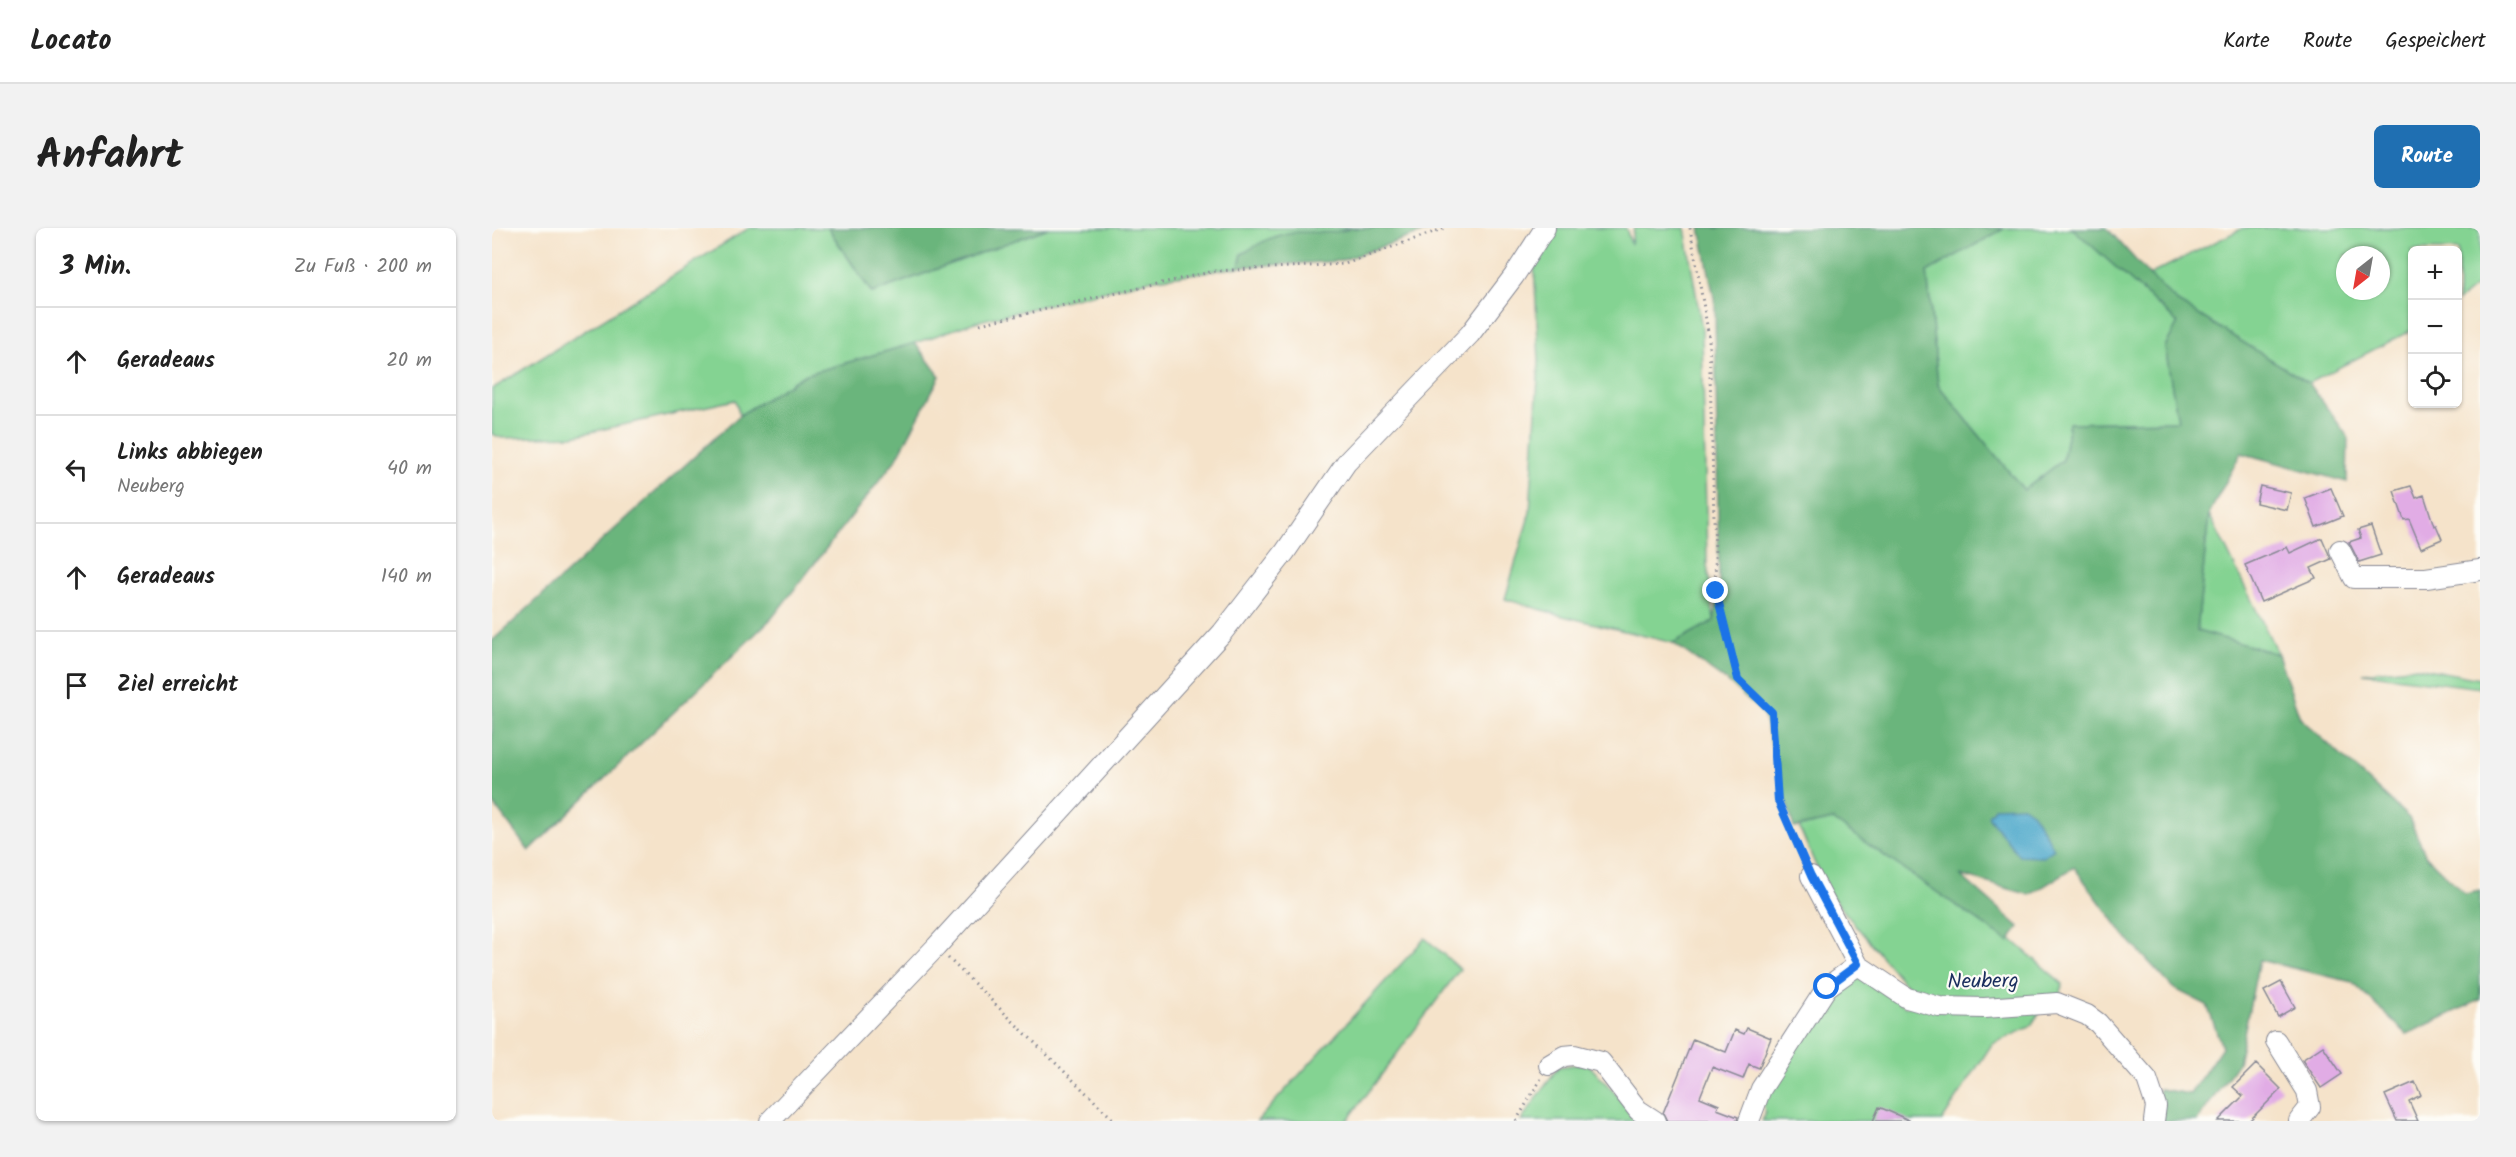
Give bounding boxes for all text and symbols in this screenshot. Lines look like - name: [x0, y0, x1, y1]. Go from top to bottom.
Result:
- text: Locato: [30, 19, 111, 64]
- text: Karte: [2223, 25, 2270, 58]
- text: Route: [2303, 25, 2352, 58]
- text: Gespeichert: [2385, 25, 2486, 58]
- text: Anfahrt: [36, 123, 183, 190]
- button: Route: [2374, 125, 2480, 188]
- text: 3 Min.: [60, 246, 131, 288]
- north arrow: [2336, 246, 2390, 300]
- map controls: [2408, 246, 2462, 408]
- button: +: [2408, 246, 2462, 300]
- text: Zu Fuß · 200 m: [294, 251, 432, 283]
- button: −: [2408, 300, 2462, 354]
- text: Geradeaus: [117, 344, 215, 379]
- icon: ahead: [60, 345, 93, 378]
- text: 20 m: [386, 345, 432, 377]
- button: locate: [2408, 354, 2462, 408]
- text: Links abbiegen: [117, 436, 263, 471]
- icon: left: [60, 453, 93, 486]
- text: 40 m: [387, 453, 432, 485]
- text: Neuberg: [117, 471, 185, 503]
- text: Geradeaus: [117, 560, 215, 595]
- icon: ahead: [60, 561, 93, 594]
- text: 140 m: [381, 561, 432, 593]
- route end: [1702, 577, 1728, 603]
- text: Ziel erreicht: [117, 668, 238, 703]
- icon: arrive: [60, 669, 93, 702]
- street label: Neuberg: [1947, 965, 2019, 999]
- route start: [1813, 973, 1839, 999]

